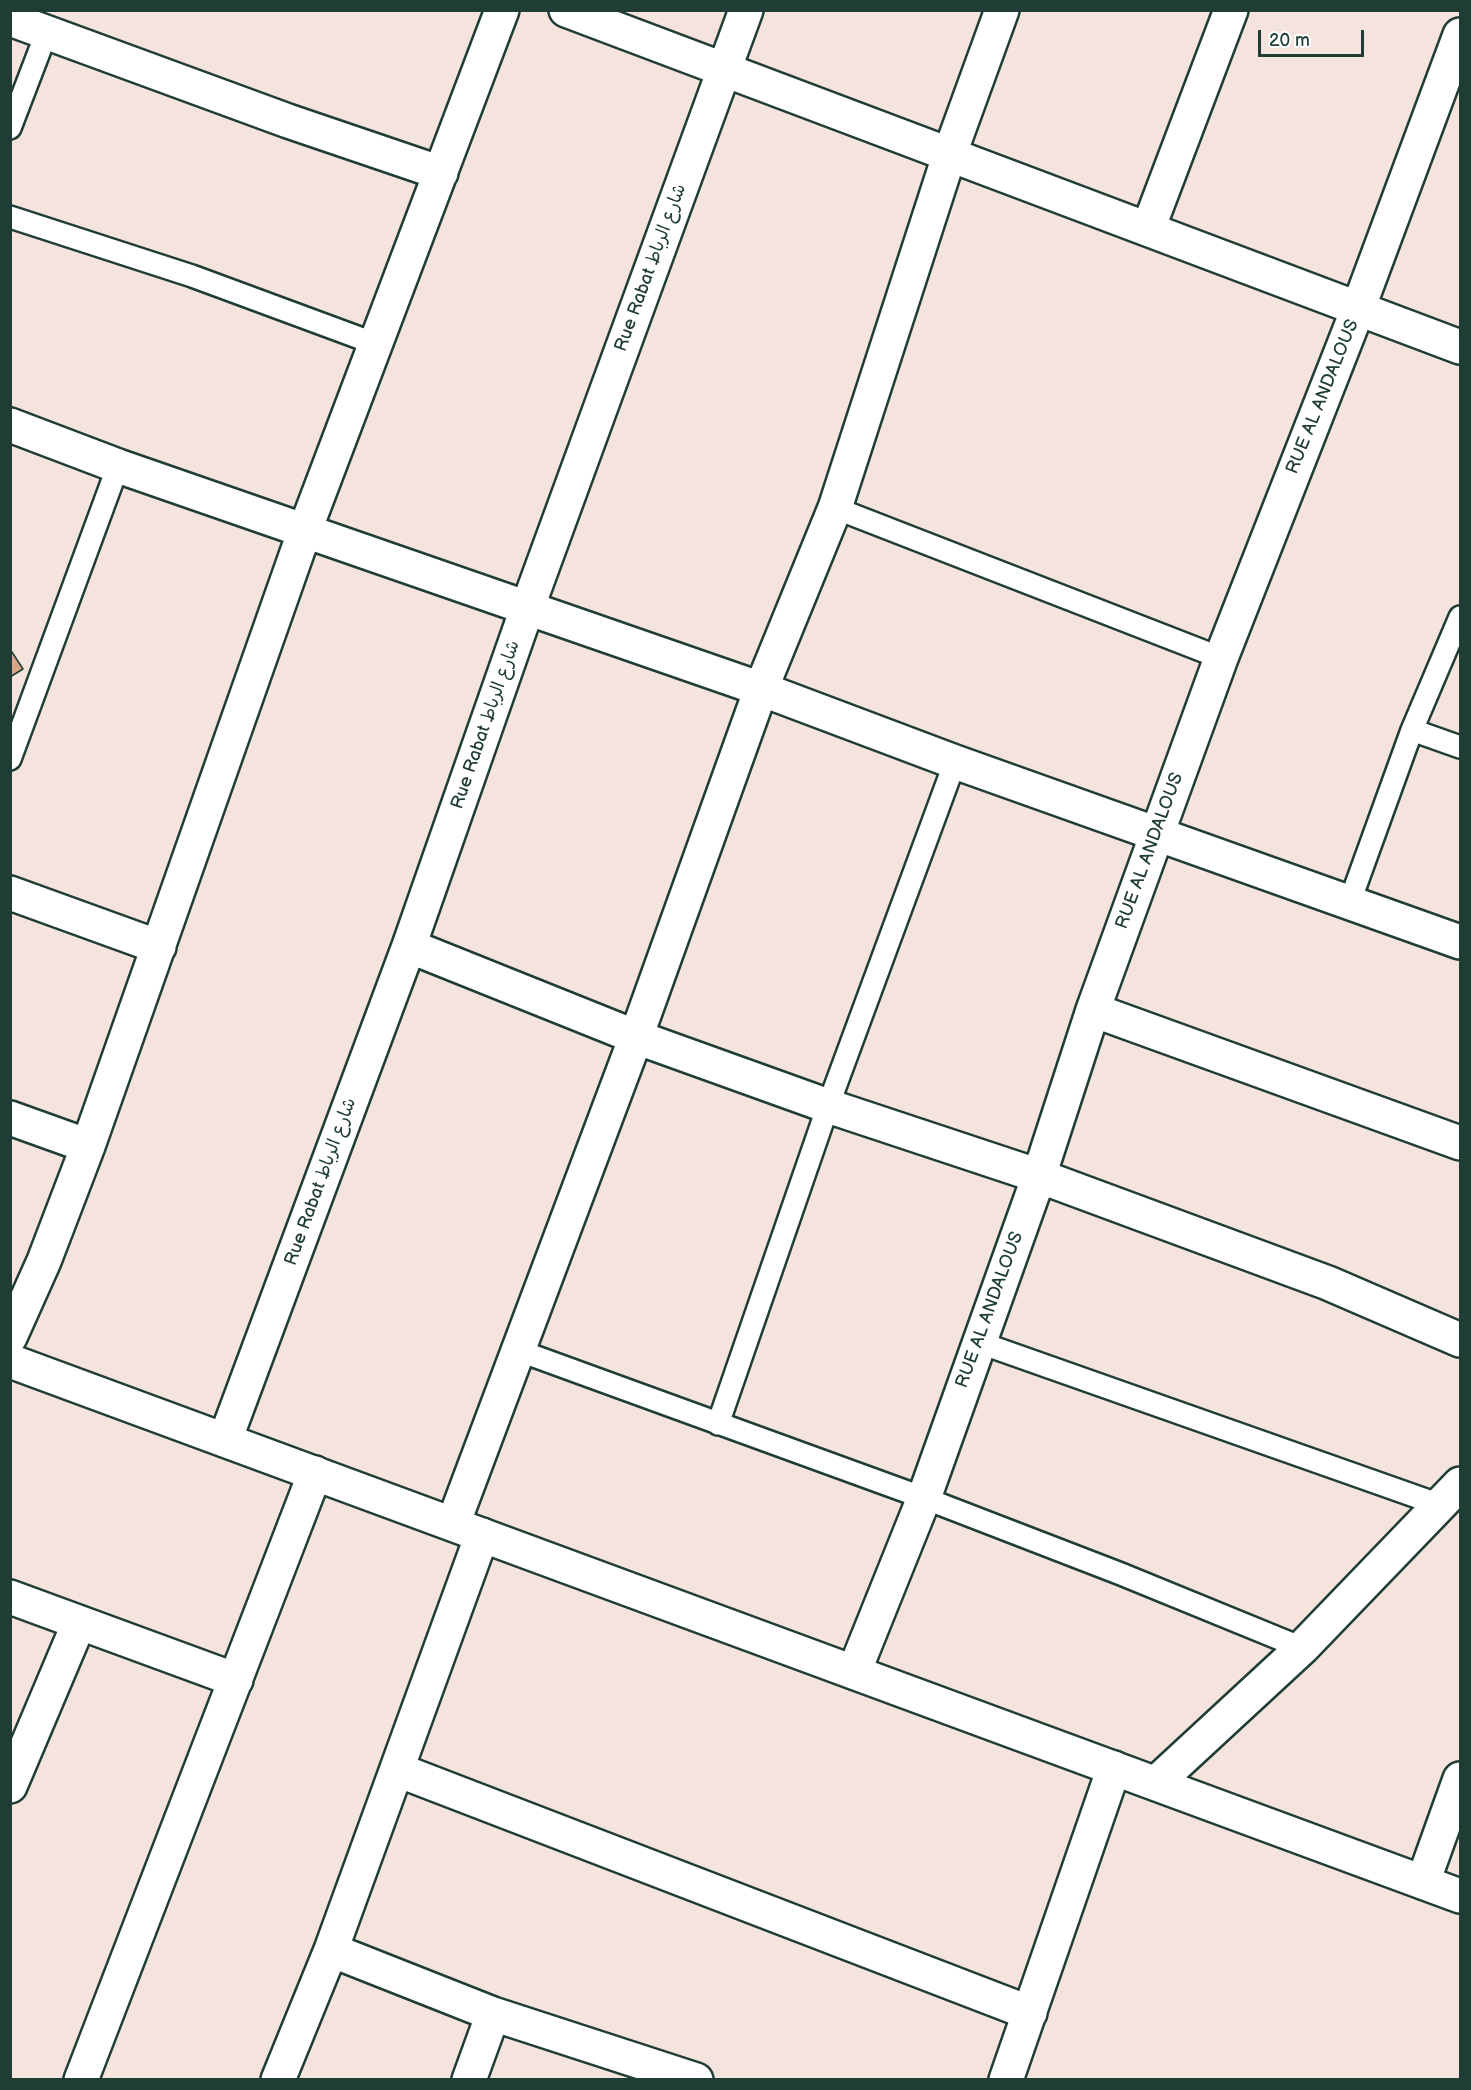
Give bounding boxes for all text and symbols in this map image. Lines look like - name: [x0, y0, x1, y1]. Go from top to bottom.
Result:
- scale bar: [1261, 18, 1368, 56]
- text: 20 m: [1269, 30, 1310, 51]
- street label: Rue Rabat شارع الرباط: [611, 181, 691, 355]
- street label: RUE AL ANDALOUS: [1282, 317, 1364, 477]
- street label: Rue Rabat شارع الرباط: [447, 638, 525, 812]
- street label: RUE AL ANDALOUS: [1112, 770, 1188, 932]
- street label: Rue Rabat شارع الرباط: [281, 1095, 361, 1269]
- street label: RUE AL ANDALOUS: [952, 1229, 1028, 1391]

